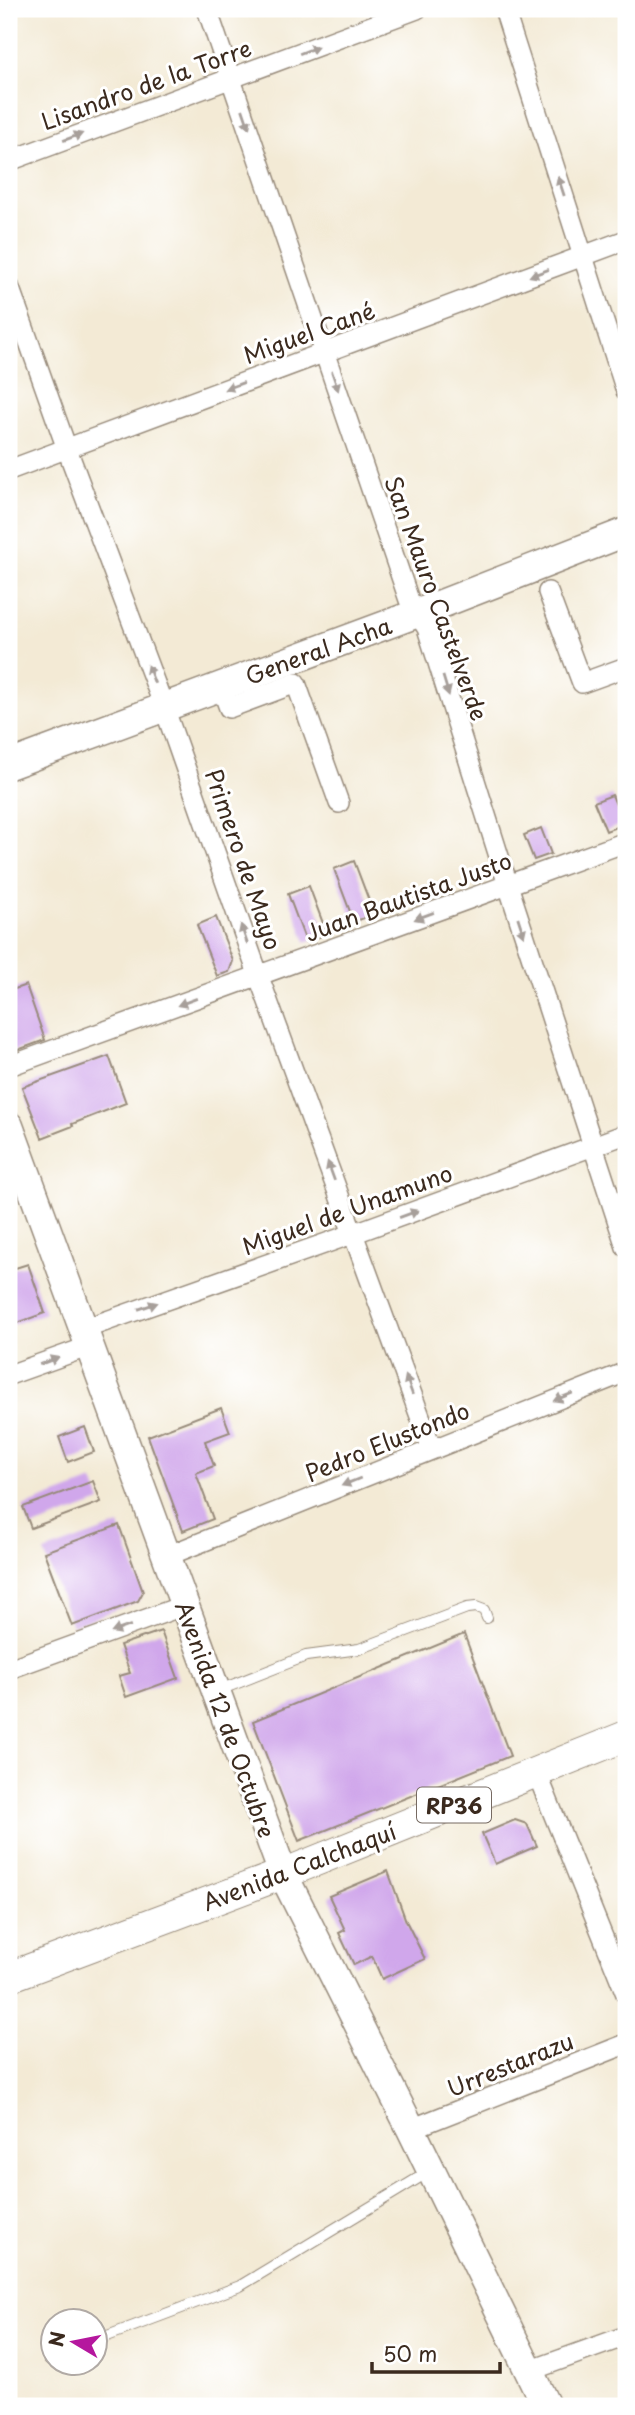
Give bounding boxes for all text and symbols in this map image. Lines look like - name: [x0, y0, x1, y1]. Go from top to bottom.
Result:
- street label: Lisandro de la Torre: [36, 30, 256, 138]
- one-way arrow: [299, 44, 320, 55]
- one-way arrow: [241, 109, 252, 130]
- one-way arrow: [62, 132, 83, 143]
- one-way arrow: [555, 176, 565, 197]
- one-way arrow: [529, 268, 550, 279]
- street label: Miguel Cané: [238, 292, 380, 372]
- one-way arrow: [331, 371, 341, 392]
- one-way arrow: [224, 381, 245, 392]
- street label: San Mauro Castelverde: [376, 471, 498, 725]
- street label: General Acha: [240, 607, 397, 693]
- one-way arrow: [146, 663, 157, 684]
- one-way arrow: [441, 676, 451, 697]
- street label: Primero de Mayo: [197, 764, 291, 954]
- street label: Juan Bautista Justo: [300, 842, 516, 950]
- one-way arrow: [413, 910, 434, 921]
- one-way arrow: [516, 916, 527, 937]
- one-way arrow: [238, 924, 249, 945]
- one-way arrow: [177, 997, 198, 1008]
- street label: Miguel de Unamuno: [237, 1155, 457, 1263]
- one-way arrow: [326, 1160, 337, 1181]
- one-way arrow: [398, 1208, 419, 1219]
- one-way arrow: [137, 1300, 158, 1311]
- one-way arrow: [39, 1355, 60, 1366]
- one-way arrow: [403, 1374, 414, 1395]
- street label: Pedro Elustondo: [300, 1392, 474, 1490]
- one-way arrow: [552, 1392, 573, 1403]
- one-way arrow: [341, 1476, 362, 1487]
- street label: Avenida 12 de Octubre: [167, 1596, 285, 1842]
- one-way arrow: [110, 1623, 131, 1634]
- road number: RP36: [417, 1787, 491, 1822]
- street label: Avenida Calchaquí: [197, 1813, 402, 1919]
- street label: Urrestarazu: [441, 2023, 579, 2105]
- north arrow: [38, 2306, 108, 2376]
- text: N: [41, 2329, 71, 2349]
- scale bar: [372, 2331, 500, 2375]
- text: 50 m: [383, 2337, 437, 2369]

